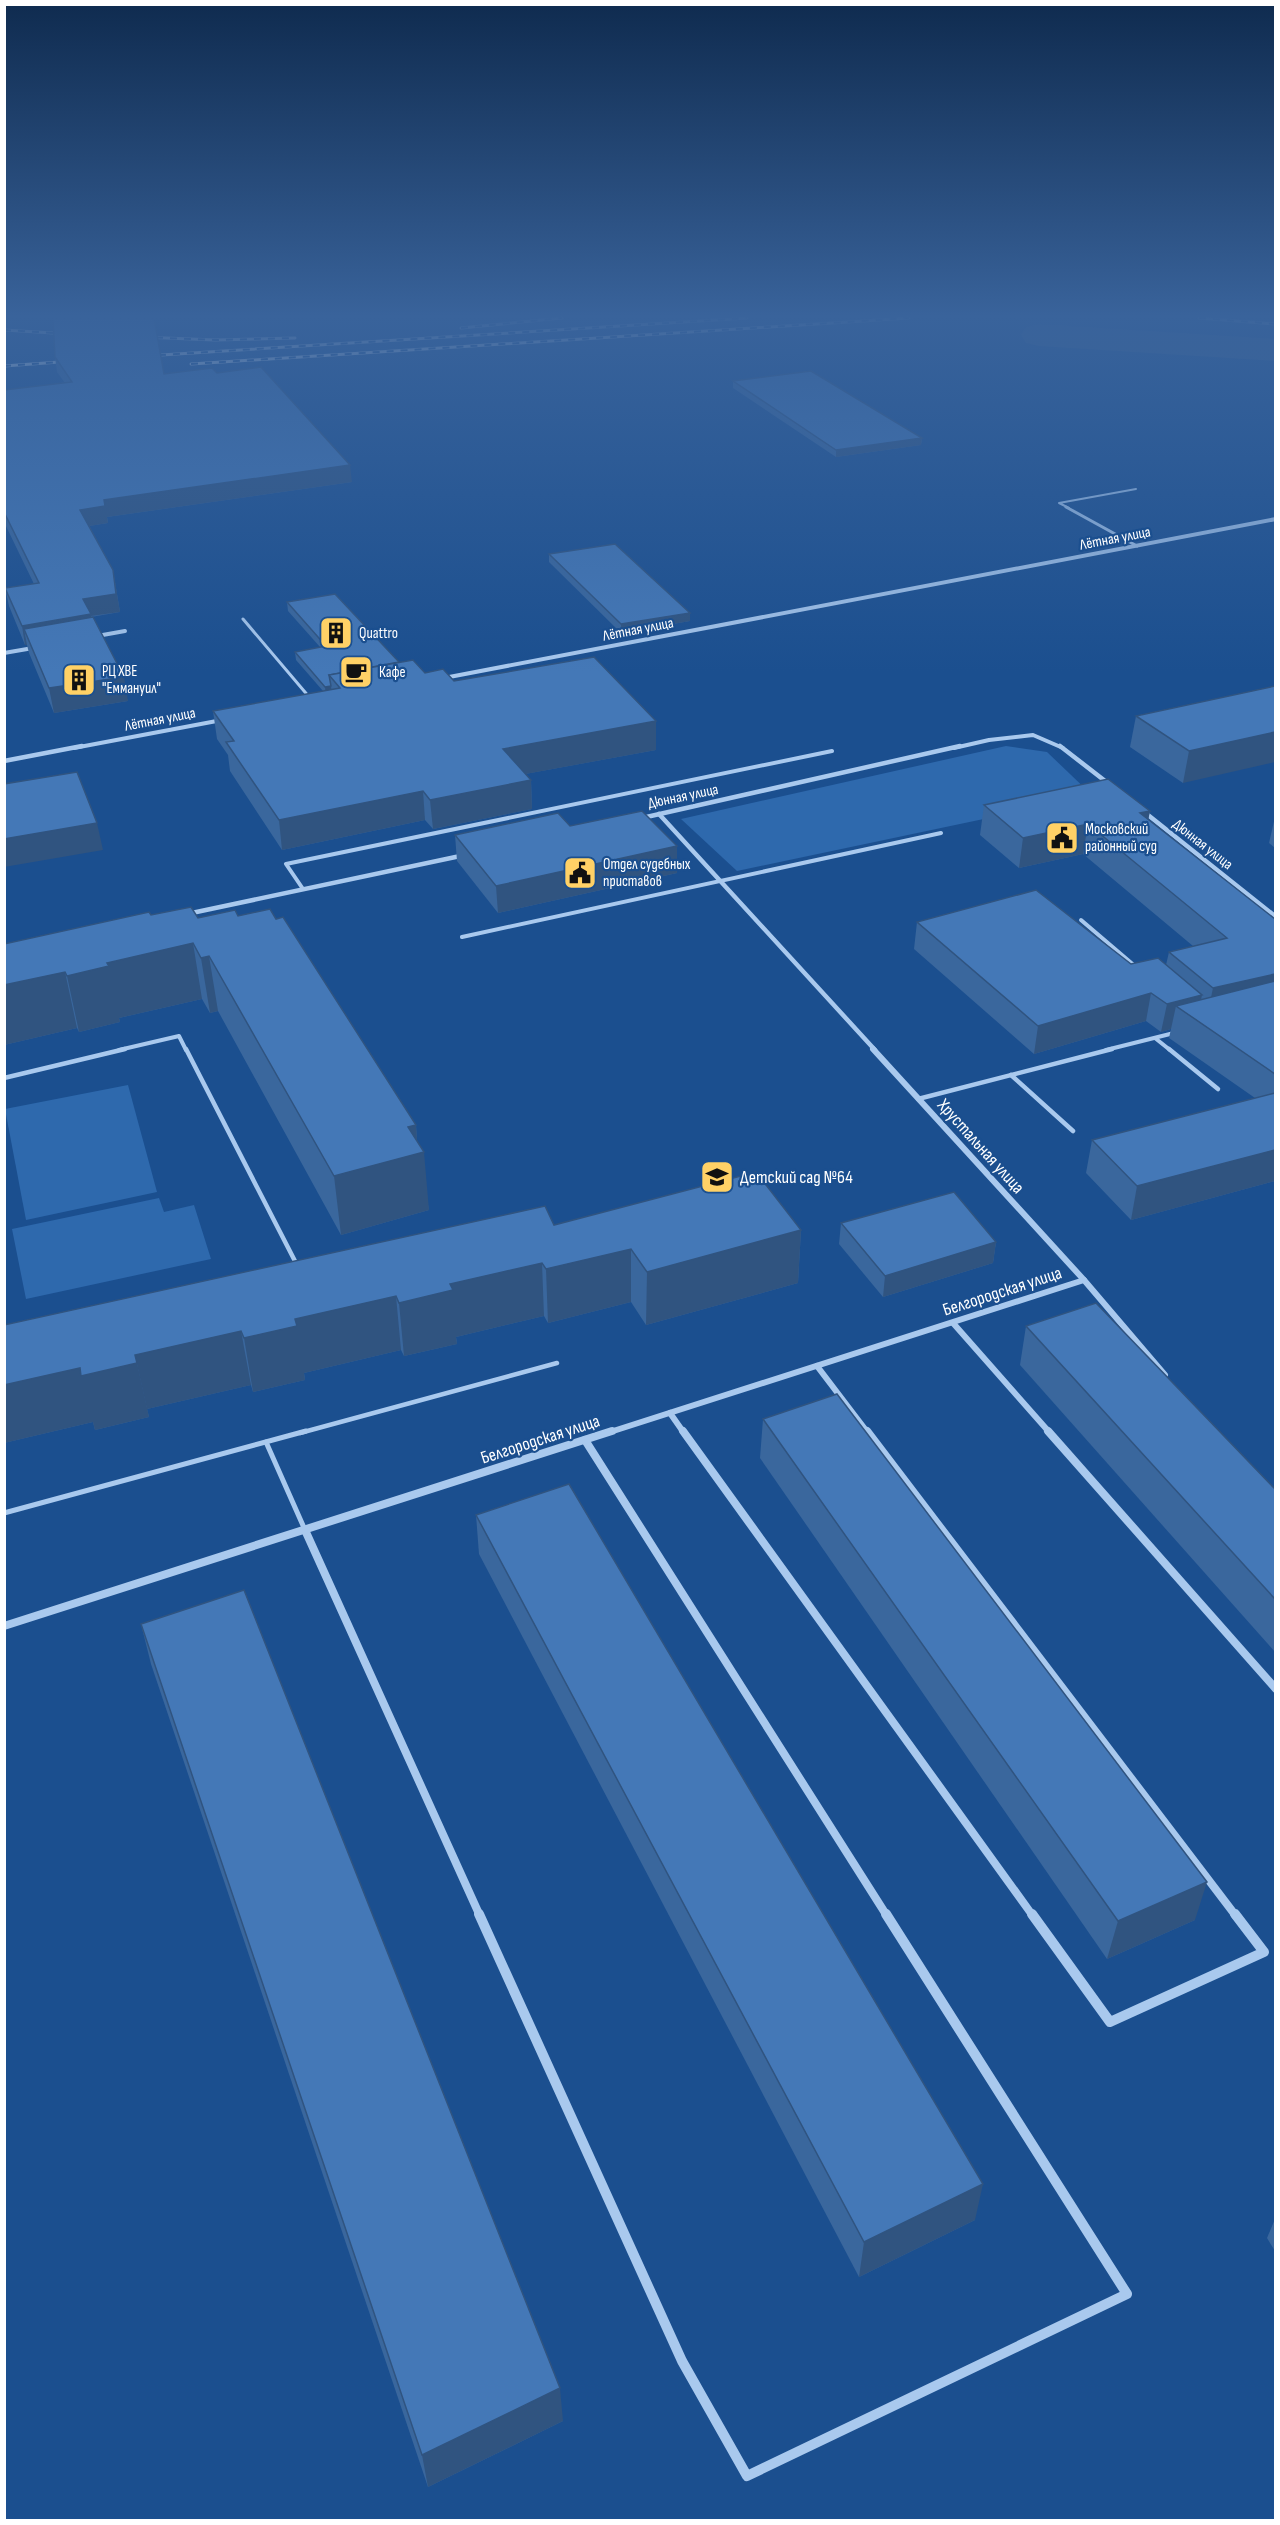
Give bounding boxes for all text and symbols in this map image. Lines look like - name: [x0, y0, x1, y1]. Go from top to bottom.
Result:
- street label: Лётная улица: [1077, 522, 1152, 555]
- street label: Лётная улица: [600, 613, 675, 646]
- building icon: Quattro: [318, 615, 354, 651]
- place label: Quattro: [359, 624, 398, 643]
- cafe icon: Кафе: [338, 654, 374, 690]
- building icon: РЦ ХВЕ "Еммануил": [61, 662, 97, 698]
- place label: РЦ ХВЕ "Еммануил": [102, 662, 161, 698]
- place label: Кафе: [379, 663, 406, 682]
- street label: Лётная улица: [122, 703, 197, 736]
- street label: Дюнная улица: [646, 780, 720, 813]
- street label: Дюнная улица: [1169, 815, 1237, 874]
- public building icon: Московский районный суд: [1044, 820, 1080, 856]
- place label: Московский районный суд: [1085, 820, 1157, 856]
- public building icon: Отдел судебных приставов: [562, 855, 598, 891]
- place label: Отдел судебных приставов: [603, 855, 691, 891]
- street label: Хрустальная улица: [932, 1094, 1029, 1198]
- school or university icon: Детский сад №64: [699, 1159, 735, 1195]
- place label: Детский сад №64: [740, 1167, 853, 1188]
- street label: Белгородская улица: [940, 1262, 1064, 1321]
- street label: Белгородская улица: [478, 1410, 602, 1469]

